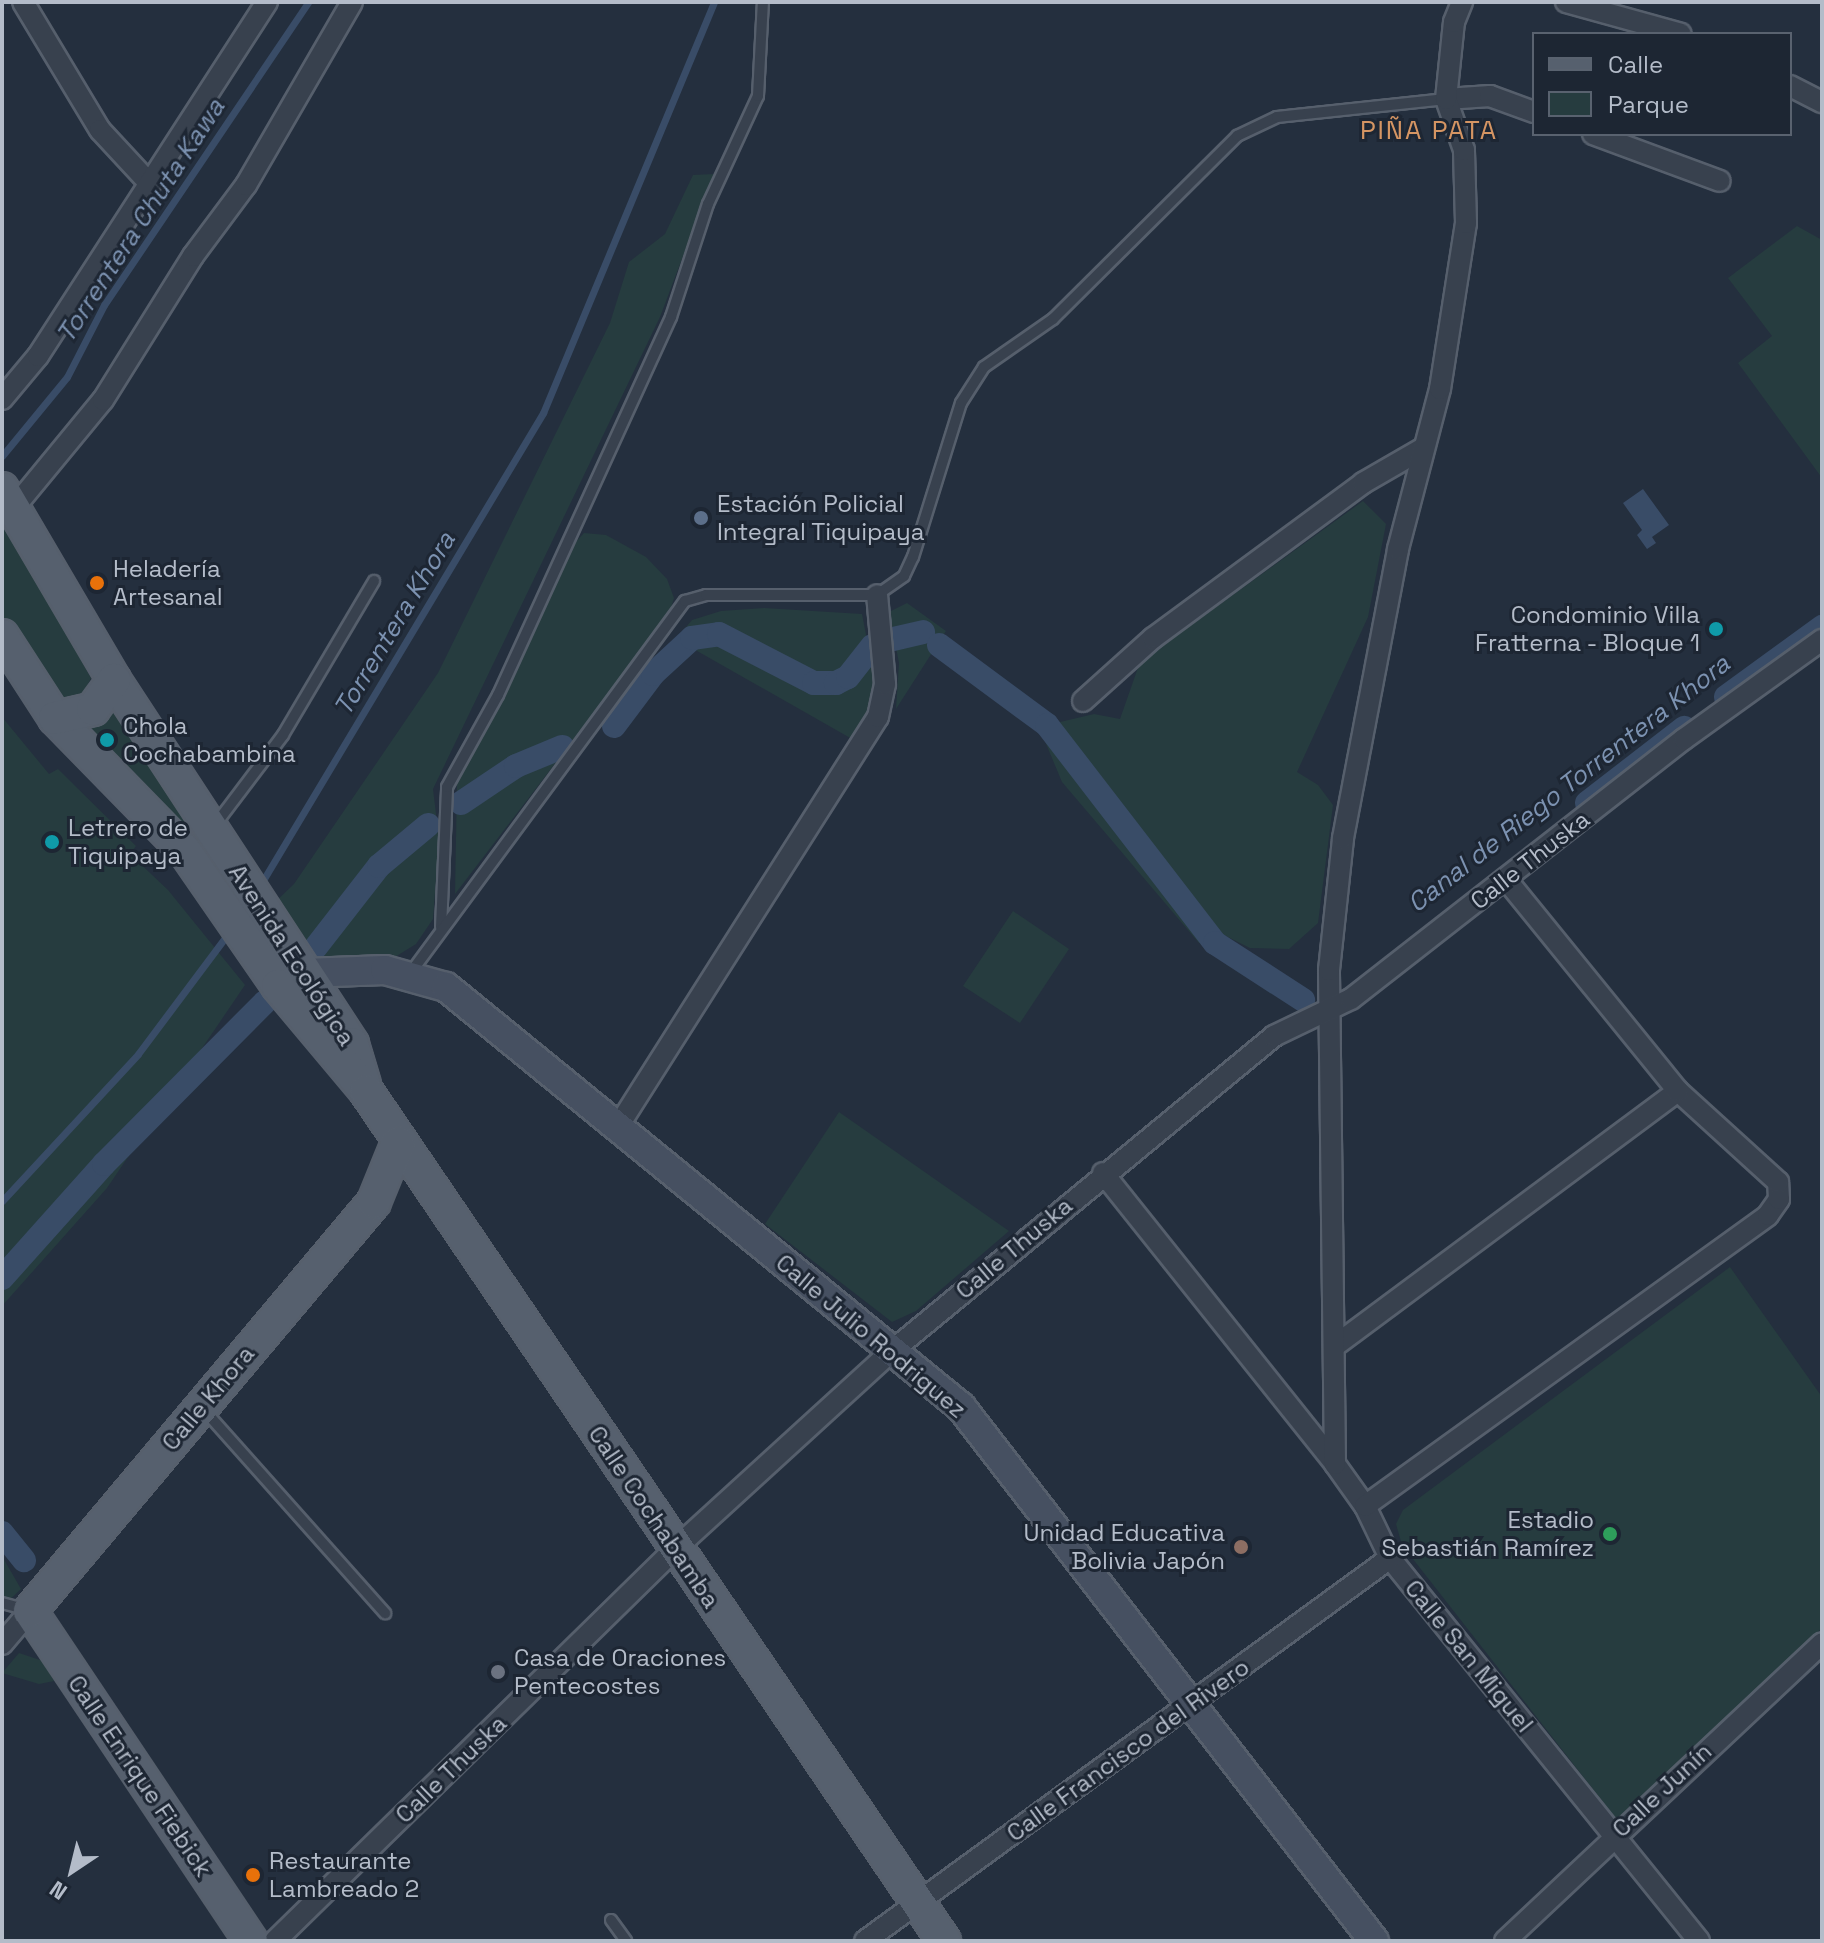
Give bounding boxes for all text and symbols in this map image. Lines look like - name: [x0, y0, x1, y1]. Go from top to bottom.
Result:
- legend: [1532, 32, 1792, 136]
- text: Calle: [1608, 49, 1663, 80]
- text: Parque: [1608, 89, 1689, 120]
- water label: Torrentera Chuta Kawa: [50, 93, 232, 349]
- district label: PIÑA PATA: [1360, 115, 1498, 147]
- place label: Estación Policial Integral Tiquipaya: [717, 490, 925, 546]
- marker: Estación Policial Integral Tiquipaya: [692, 509, 710, 527]
- water label: Torrentera Khora: [328, 526, 462, 722]
- place label: Heladería Artesanal: [113, 555, 223, 611]
- marker: Heladería Artesanal: [88, 574, 106, 592]
- place label: Condominio Villa Fratterna - Bloque 1: [1474, 601, 1700, 657]
- marker: Condominio Villa Fratterna - Bloque 1: [1707, 620, 1725, 638]
- water label: Canal de Riego Torrentera Khora: [1401, 648, 1737, 920]
- place label: Chola Cochabambina: [123, 712, 296, 768]
- marker: Chola Cochabambina: [98, 731, 116, 749]
- street label: Calle Thuska: [1464, 804, 1596, 916]
- place label: Letrero de Tiquipaya: [68, 814, 188, 870]
- marker: Letrero de Tiquipaya: [43, 833, 61, 851]
- street label: Avenida Ecológica: [223, 859, 361, 1051]
- street label: Calle Thuska: [950, 1191, 1078, 1305]
- street label: Calle Julio Rodriguez: [770, 1248, 972, 1424]
- street label: Calle Khora: [156, 1340, 260, 1456]
- street label: Calle Cochabamba: [582, 1420, 726, 1614]
- place label: Estadio Sebastián Ramírez: [1382, 1506, 1594, 1562]
- place label: Unidad Educativa Bolivia Japón: [1024, 1519, 1225, 1575]
- marker: Estadio Sebastián Ramírez: [1601, 1525, 1619, 1543]
- marker: Unidad Educativa Bolivia Japón: [1232, 1538, 1250, 1556]
- street label: Calle San Miguel: [1399, 1574, 1539, 1738]
- place label: Casa de Oraciones Pentecostes: [514, 1644, 726, 1700]
- street label: Calle Francisco del Rivero: [1001, 1652, 1255, 1848]
- marker: Casa de Oraciones Pentecostes: [489, 1663, 507, 1681]
- street label: Calle Enrique Fiebick: [62, 1670, 218, 1882]
- street label: Calle Thuska: [389, 1709, 513, 1829]
- street label: Calle Junín: [1606, 1737, 1718, 1843]
- north arrow: [32, 1831, 112, 1911]
- place label: Restaurante Lambreado 2: [269, 1847, 419, 1903]
- marker: Restaurante Lambreado 2: [244, 1866, 262, 1884]
- text: N: [44, 1875, 72, 1906]

